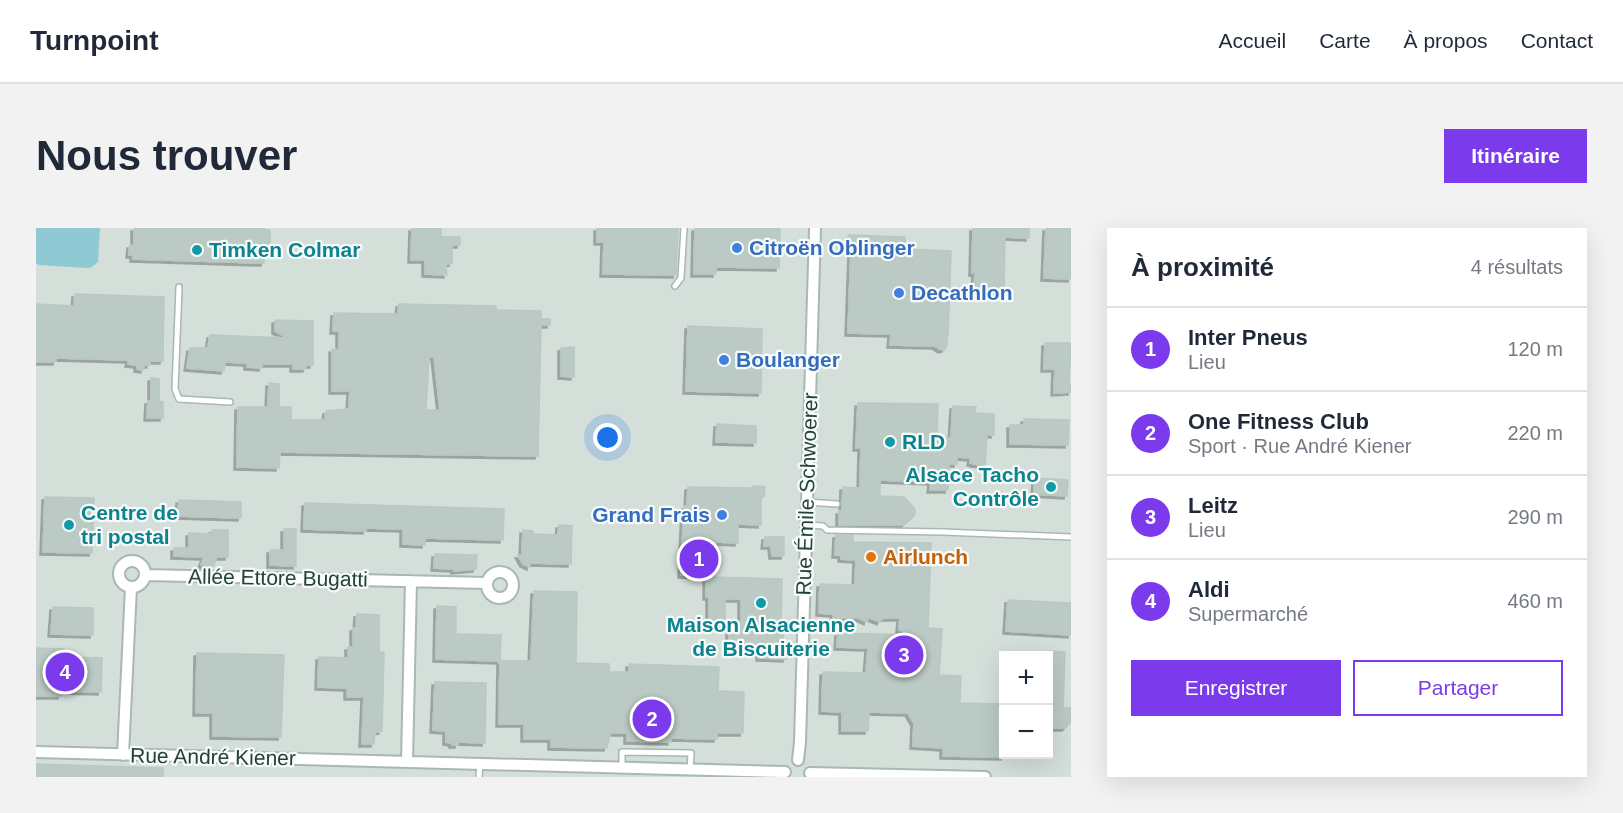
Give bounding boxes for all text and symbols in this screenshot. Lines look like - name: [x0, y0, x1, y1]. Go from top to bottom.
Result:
- text: Turnpoint: [30, 25, 159, 56]
- text: Accueil: [1219, 29, 1286, 52]
- text: Carte: [1319, 29, 1371, 52]
- text: À propos: [1404, 29, 1488, 52]
- text: Contact: [1521, 29, 1593, 52]
- button: Itinéraire: [1444, 129, 1587, 183]
- text: Nous trouver: [36, 132, 297, 179]
- place label: Citroën Oblinger: [749, 236, 915, 259]
- place label: Timken Colmar: [209, 238, 360, 261]
- marker: Citroën Oblinger: [730, 241, 744, 255]
- marker: Timken Colmar: [190, 243, 204, 257]
- text: À proximité: [1131, 252, 1274, 282]
- text: 4 résultats: [1471, 256, 1563, 278]
- place label: Decathlon: [911, 281, 1013, 304]
- marker: Decathlon: [892, 286, 906, 300]
- text: Inter Pneus: [1188, 325, 1308, 350]
- text: 1: [1145, 338, 1156, 360]
- text: 120 m: [1507, 338, 1563, 360]
- place label: Boulanger: [736, 348, 840, 371]
- text: Lieu: [1188, 351, 1226, 373]
- marker: Boulanger: [717, 353, 731, 367]
- street label: Rue Émile Schwoerer: [791, 392, 822, 596]
- text: One Fitness Club: [1188, 409, 1369, 434]
- text: 2: [1145, 422, 1156, 444]
- text: 220 m: [1507, 422, 1563, 444]
- your location: [593, 423, 622, 452]
- place label: RLD: [902, 430, 945, 453]
- marker: RLD: [883, 435, 897, 449]
- text: Sport · Rue André Kiener: [1188, 435, 1411, 457]
- place label: Alsace Tacho Contrôle: [905, 463, 1039, 510]
- marker: Alsace Tacho Contrôle: [1044, 480, 1058, 494]
- text: Leitz: [1188, 493, 1238, 518]
- place label: Centre de tri postal: [81, 501, 178, 548]
- place label: Grand Frais: [592, 503, 710, 526]
- text: 3: [1145, 506, 1156, 528]
- text: 290 m: [1507, 506, 1563, 528]
- marker: Grand Frais: [715, 508, 729, 522]
- marker: Centre de tri postal: [62, 518, 76, 532]
- text: Lieu: [1188, 519, 1226, 541]
- pin: 1: [680, 536, 718, 582]
- place label: Airlunch: [883, 545, 968, 568]
- marker: Airlunch: [864, 550, 878, 564]
- street label: Allée Ettore Bugatti: [188, 564, 368, 591]
- text: Aldi: [1188, 577, 1230, 602]
- text: 4: [1145, 590, 1156, 612]
- text: 460 m: [1507, 590, 1563, 612]
- marker: Maison Alsacienne de Biscuiterie: [754, 596, 768, 610]
- text: Supermarché: [1188, 603, 1308, 625]
- place label: Maison Alsacienne de Biscuiterie: [667, 613, 855, 660]
- pin: 3: [884, 632, 924, 678]
- pin: 4: [45, 650, 84, 694]
- map controls: [999, 651, 1053, 759]
- button: +: [999, 651, 1053, 705]
- button: Enregistrer: [1131, 660, 1341, 716]
- button: Partager: [1353, 660, 1563, 716]
- pin: 2: [632, 696, 672, 742]
- button: −: [999, 705, 1053, 759]
- street label: Rue André Kiener: [130, 744, 296, 769]

